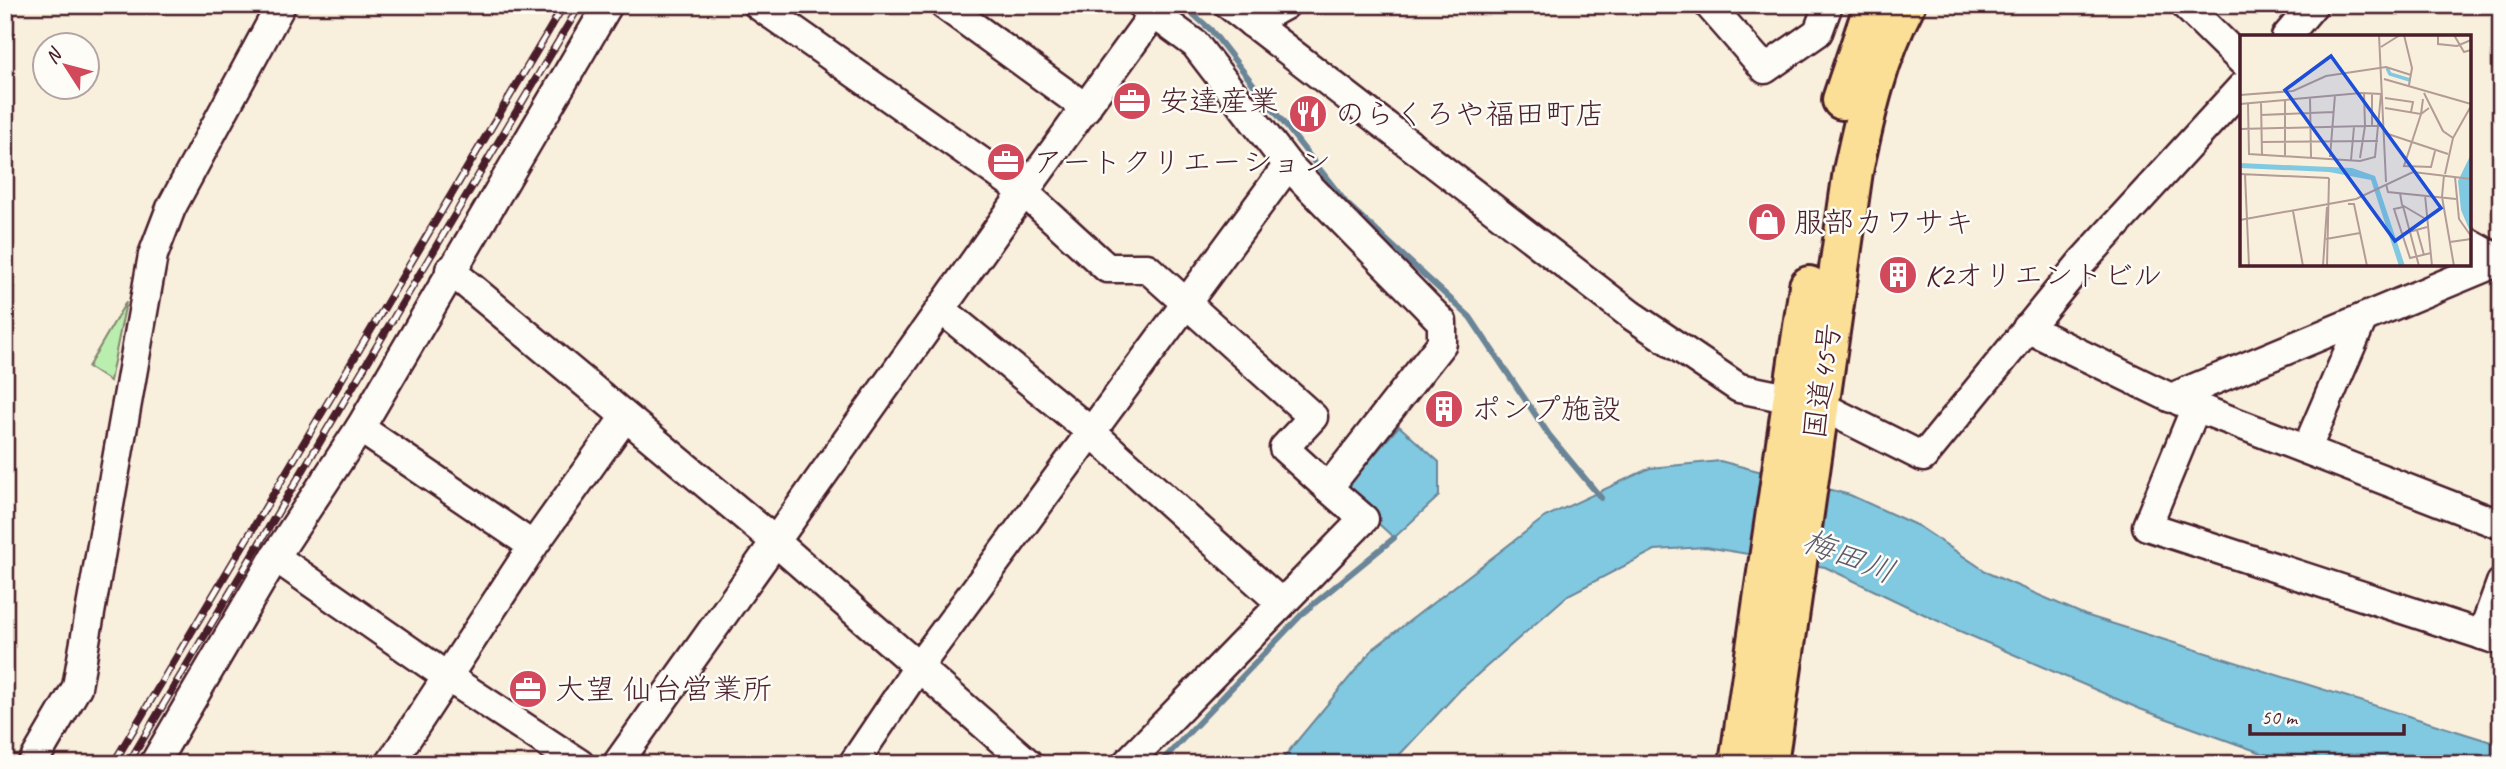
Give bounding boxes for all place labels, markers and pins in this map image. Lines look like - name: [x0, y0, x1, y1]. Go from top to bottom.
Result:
- office icon: 安達産業: [1111, 80, 1153, 122]
- place label: 安達産業: [1159, 82, 1279, 120]
- restaurant icon: のらくろや福田町店: [1287, 93, 1329, 135]
- place label: のらくろや福田町店: [1335, 95, 1605, 133]
- office icon: アートクリエーション: [985, 141, 1027, 183]
- place label: アートクリエーション: [1033, 143, 1331, 181]
- shop icon: 服部カワサキ: [1746, 201, 1788, 243]
- place label: 服部カワサキ: [1794, 203, 1974, 241]
- building icon: K2オリエントビル: [1877, 254, 1919, 296]
- place label: K2オリエントビル: [1925, 256, 2163, 294]
- building icon: ポンプ施設: [1423, 388, 1465, 430]
- place label: ポンプ施設: [1471, 390, 1621, 428]
- office icon: 大望 仙台営業所: [507, 668, 549, 710]
- place label: 大望 仙台営業所: [555, 670, 772, 708]

